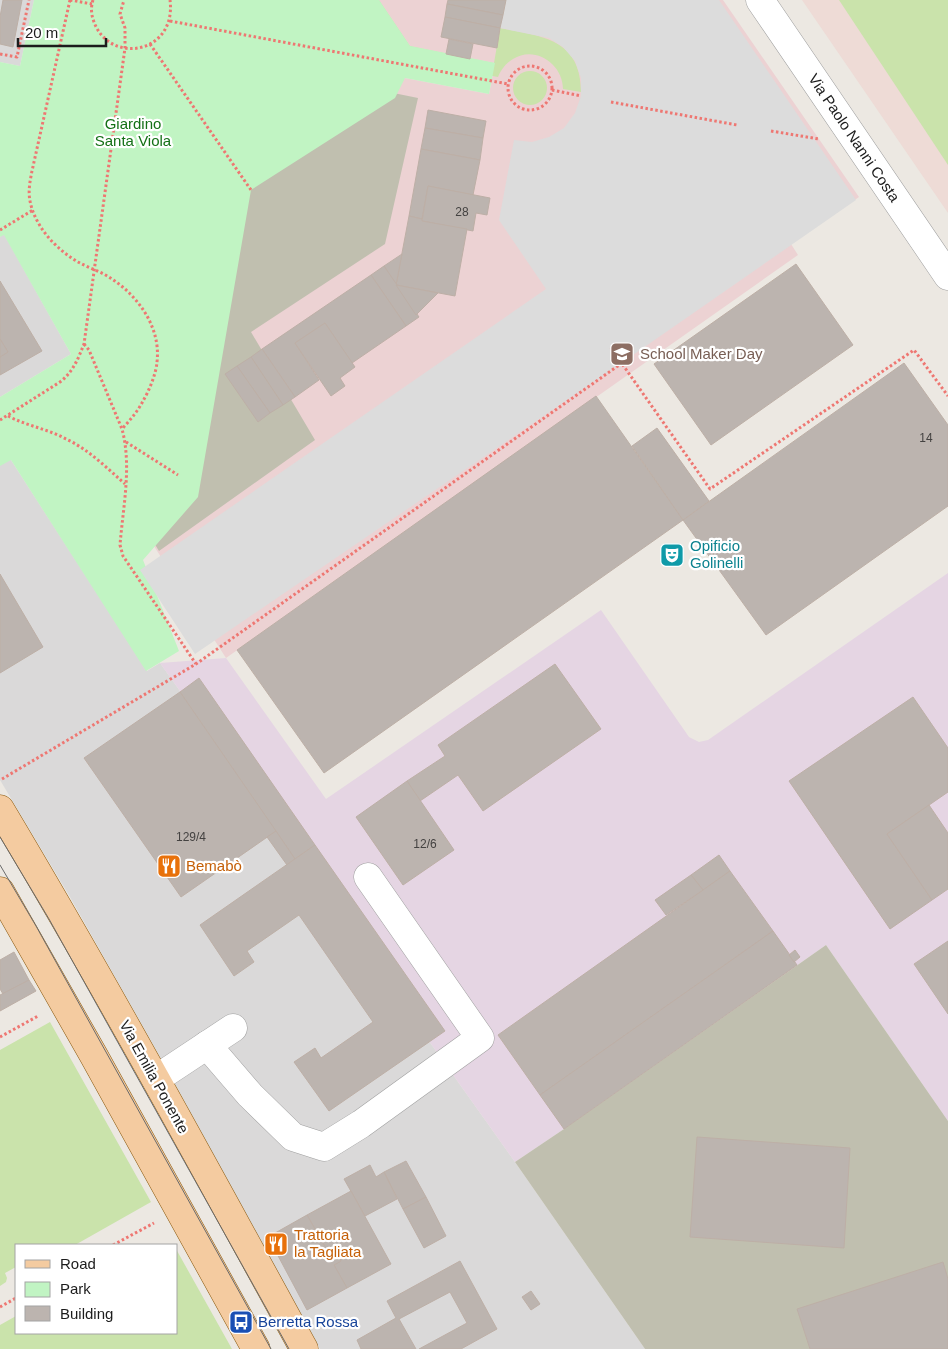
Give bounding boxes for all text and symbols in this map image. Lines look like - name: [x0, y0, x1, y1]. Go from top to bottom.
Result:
- scale bar: [18, 15, 105, 47]
- text: 20 m: [25, 24, 58, 41]
- street label: Via Paolo Nanni Costa: [805, 71, 904, 205]
- park label: Giardino Santa Viola: [95, 115, 172, 149]
- house number: 28: [455, 205, 469, 219]
- school or university icon: School Maker Day: [609, 341, 635, 367]
- place label: School Maker Day: [640, 345, 763, 362]
- house number: 14: [919, 431, 933, 445]
- place label: Opificio Golinelli: [690, 537, 743, 571]
- theatre icon: Opificio Golinelli: [659, 542, 685, 568]
- house number: 129/4: [176, 830, 206, 844]
- house number: 12/6: [413, 837, 437, 851]
- restaurant icon: Bemabò: [156, 853, 182, 879]
- place label: Bemabò: [186, 857, 242, 874]
- street label: Via Emilia Ponente: [116, 1017, 193, 1136]
- place label: Trattoria la Tagliata: [294, 1226, 362, 1260]
- restaurant icon: Trattoria la Tagliata: [263, 1231, 289, 1257]
- legend: [15, 1244, 178, 1334]
- text: Road: [60, 1255, 96, 1272]
- text: Park: [60, 1280, 91, 1297]
- text: Building: [60, 1305, 113, 1322]
- bus stop icon: Berretta Rossa: [228, 1309, 254, 1335]
- place label: Berretta Rossa: [258, 1313, 359, 1330]

